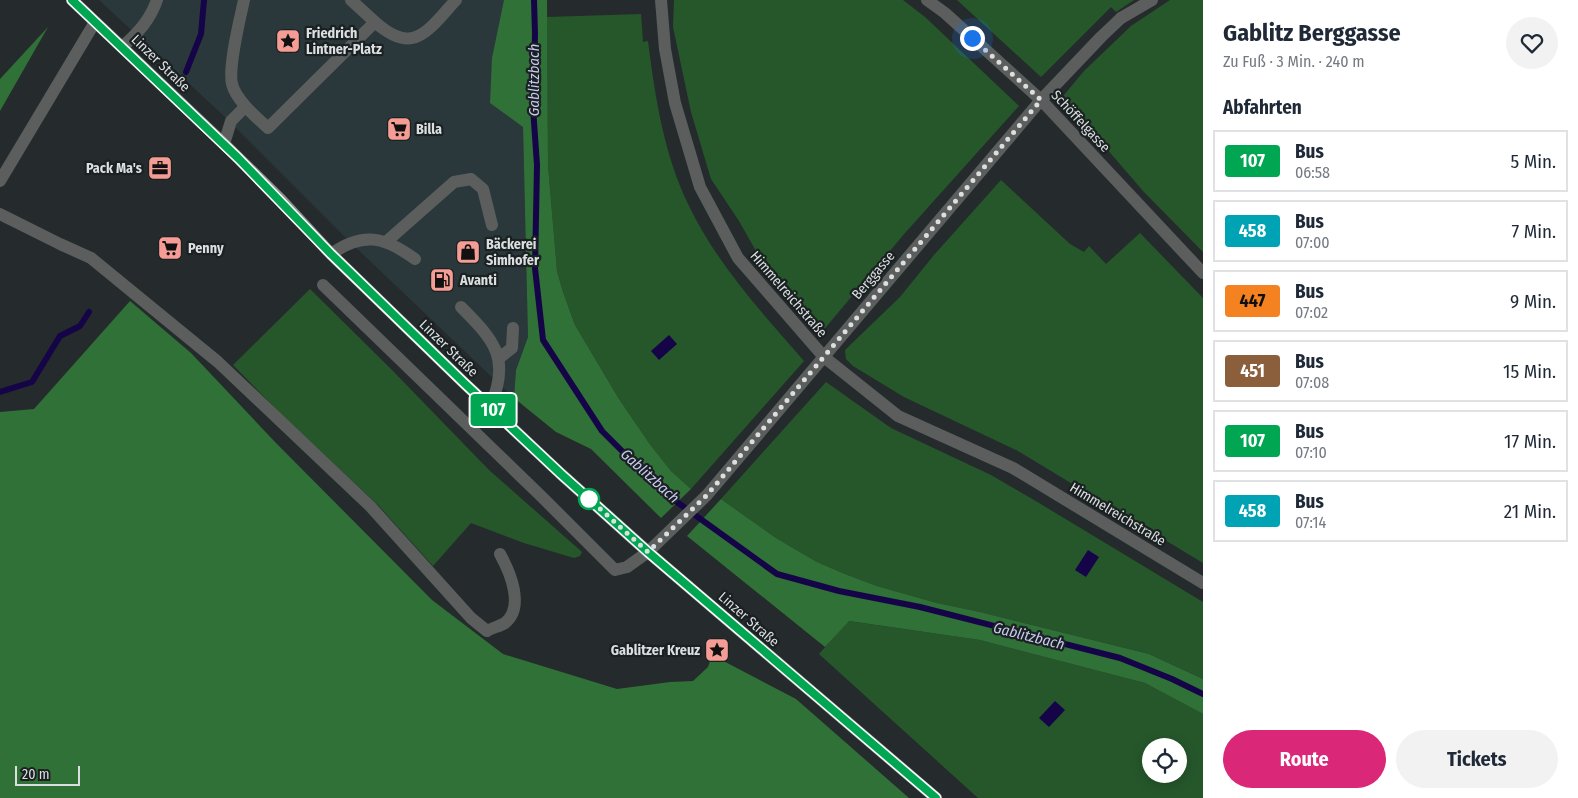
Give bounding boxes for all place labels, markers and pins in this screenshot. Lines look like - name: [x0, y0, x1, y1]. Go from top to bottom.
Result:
- place label: Friedrich Lintner-Platz: [306, 25, 382, 58]
- place icon: Friedrich Lintner-Platz: [275, 28, 301, 54]
- supermarket icon: Billa: [386, 116, 412, 142]
- place label: Billa: [416, 121, 442, 138]
- office icon: Pack Ma's: [147, 155, 173, 181]
- place label: Pack Ma's: [86, 160, 142, 177]
- supermarket icon: Penny: [157, 235, 183, 261]
- place label: Bäckerei Simhofer: [486, 236, 540, 269]
- shop icon: Bäckerei Simhofer: [455, 239, 481, 265]
- place label: Penny: [188, 240, 224, 257]
- fuel station icon: Avanti: [429, 267, 455, 293]
- place label: Avanti: [459, 272, 497, 289]
- unlabelled marker: [578, 488, 600, 510]
- place icon: Gablitzer Kreuz: [704, 637, 730, 663]
- place label: Gablitzer Kreuz: [611, 642, 700, 659]

